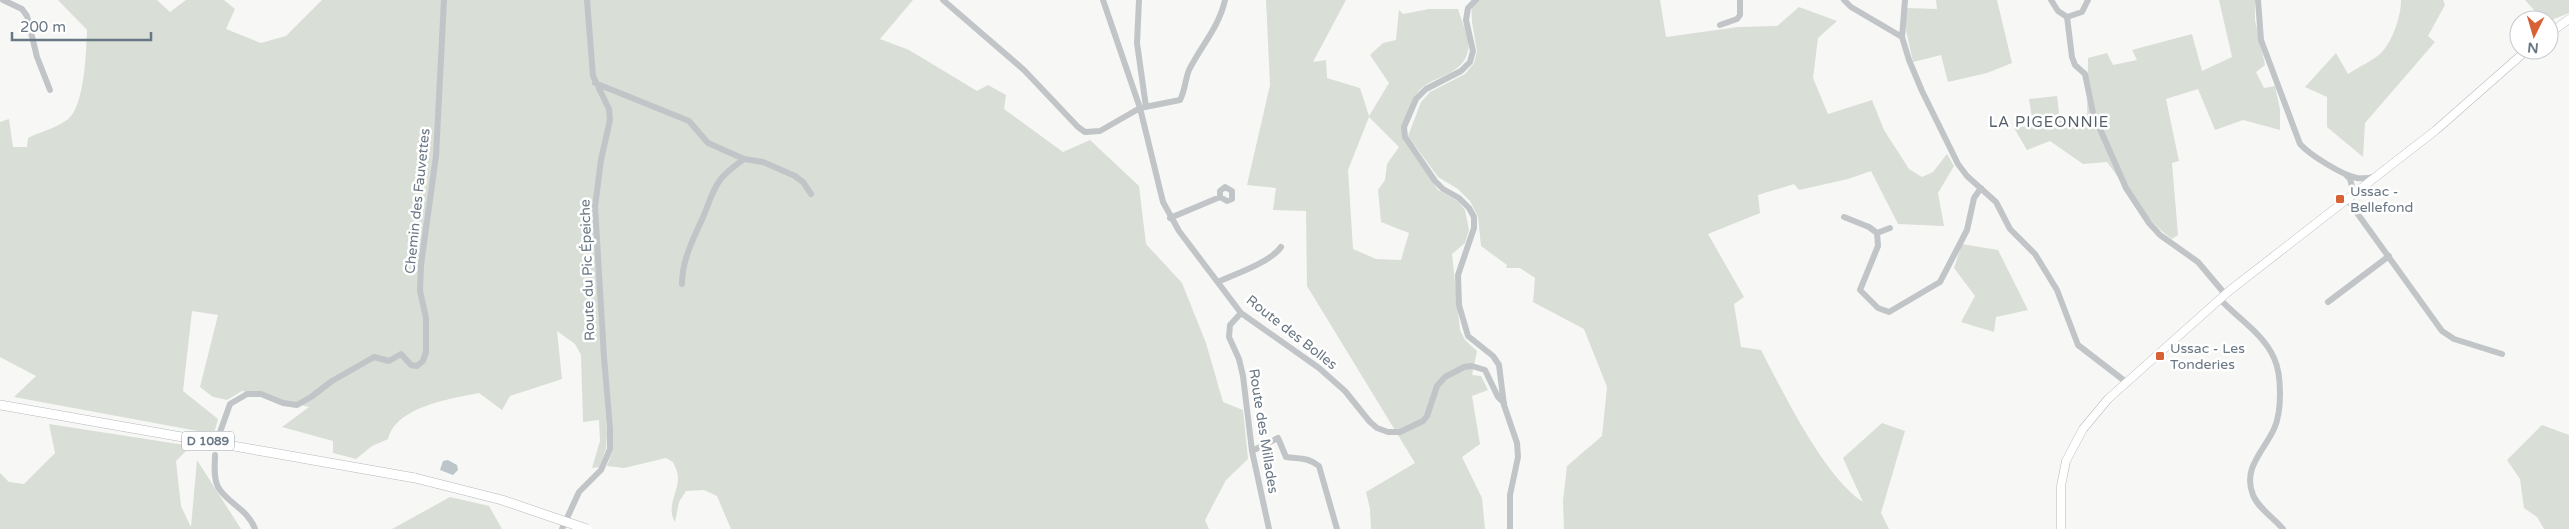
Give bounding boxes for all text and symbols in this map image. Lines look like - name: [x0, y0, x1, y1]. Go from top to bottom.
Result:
- scale bar: [12, 10, 151, 42]
- north arrow: [2509, 10, 2559, 60]
- text: 200 m: [20, 18, 66, 36]
- text: N: [2527, 38, 2539, 56]
- district label: LA PIGEONNIE: [1989, 113, 2109, 131]
- street label: Chemin des Fauvettes: [401, 127, 434, 275]
- place label: Ussac - Bellefond: [2350, 183, 2413, 216]
- marker: Ussac - Bellefond: [2334, 193, 2346, 205]
- street label: Route du Pic Épeiche: [577, 199, 598, 341]
- street label: Route des Bolles: [1243, 292, 1341, 373]
- place label: Ussac - Les Tonderies: [2170, 340, 2245, 373]
- marker: Ussac - Les Tonderies: [2154, 350, 2166, 362]
- street label: Route des Millades: [1245, 367, 1282, 495]
- road number: D 1089: [182, 432, 234, 451]

